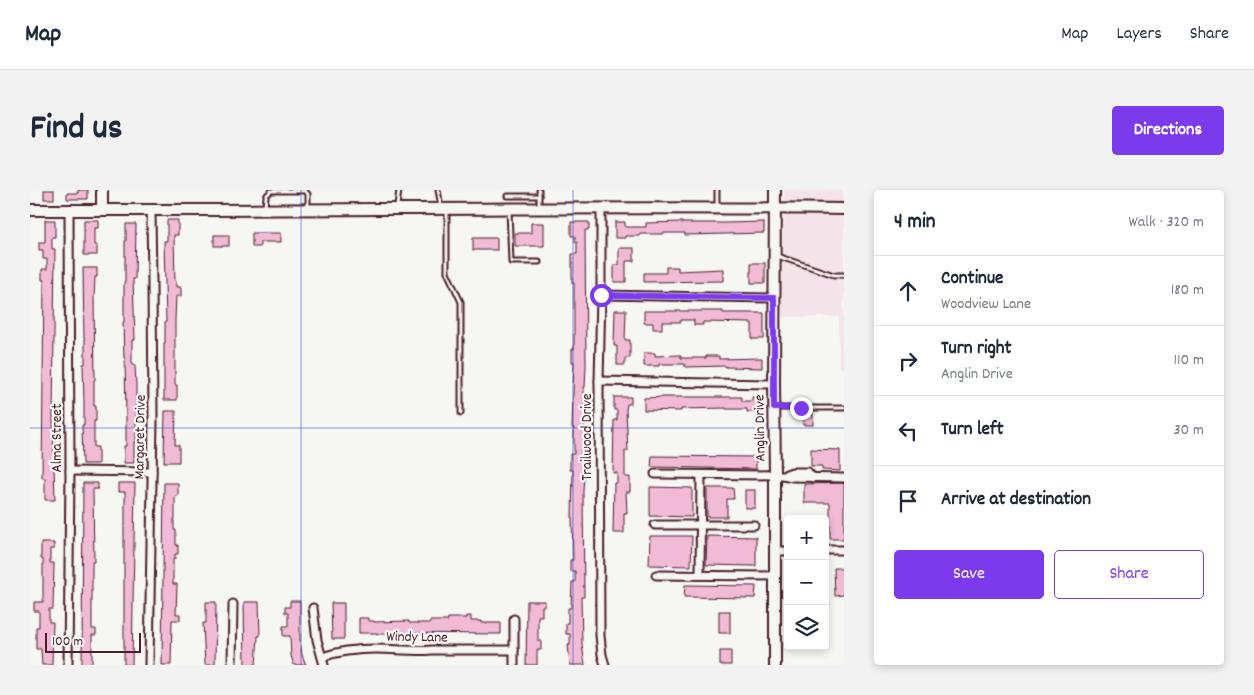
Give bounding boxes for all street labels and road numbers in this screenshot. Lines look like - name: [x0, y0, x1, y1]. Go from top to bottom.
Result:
- street label: Trailwood Drive: [577, 393, 599, 481]
- street label: Margaret Drive: [129, 394, 153, 480]
- street label: Anglin Drive: [749, 394, 773, 462]
- street label: Alma Street: [47, 403, 69, 473]
- street label: Windy Lane: [386, 626, 448, 650]

